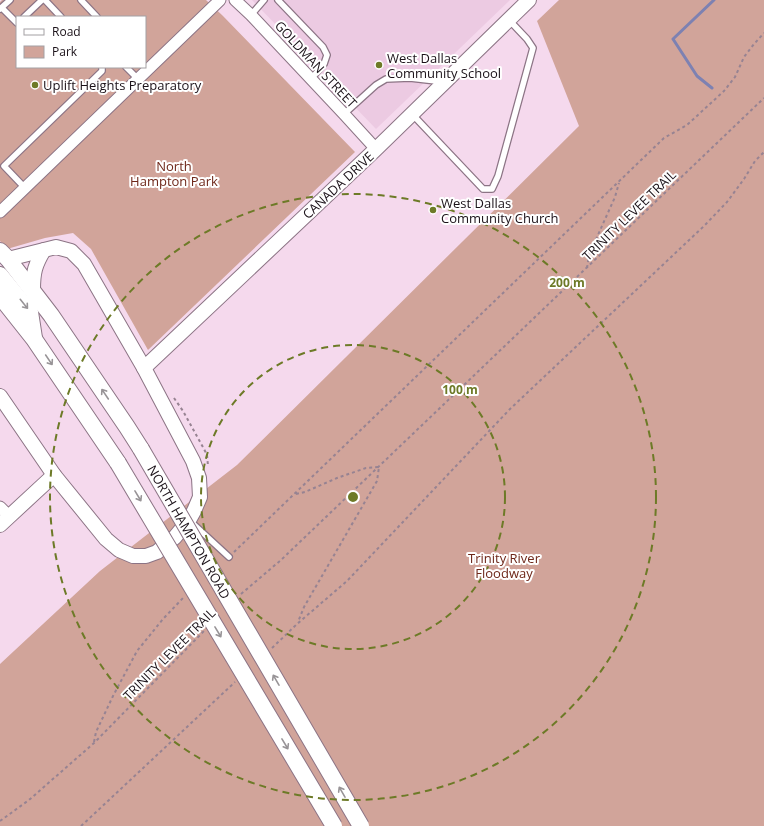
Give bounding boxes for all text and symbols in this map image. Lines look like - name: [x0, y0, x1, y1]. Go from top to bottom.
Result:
- legend: [16, 16, 146, 68]
- street label: GOLDMAN STREET: [271, 17, 362, 112]
- text: Road: [52, 23, 81, 40]
- text: Park: [52, 43, 78, 60]
- place label: West Dallas Community School: [387, 49, 501, 82]
- marker: West Dallas Community School: [374, 60, 384, 70]
- place label: Uplift Heights Preparatory: [43, 76, 202, 94]
- marker: Uplift Heights Preparatory: [30, 80, 40, 90]
- street label: CANADA DRIVE: [298, 147, 378, 223]
- park label: North Hampton Park: [130, 157, 218, 190]
- street label: TRINITY LEVEE TRAIL: [578, 166, 680, 264]
- place label: West Dallas Community Church: [441, 194, 558, 227]
- marker: West Dallas Community Church: [428, 205, 438, 215]
- text: 200 m: [549, 274, 585, 291]
- one-way arrow: [19, 298, 28, 309]
- one-way arrow: [45, 355, 53, 366]
- text: 100 m: [442, 381, 478, 398]
- one-way arrow: [101, 389, 109, 400]
- street label: NORTH HAMPTON ROAD: [143, 462, 235, 602]
- one-way arrow: [134, 490, 142, 502]
- centre of rings: [346, 490, 360, 504]
- park label: Trinity River Floodway: [468, 549, 541, 582]
- street label: TRINITY LEVEE TRAIL: [119, 604, 219, 704]
- one-way arrow: [215, 626, 223, 638]
- one-way arrow: [271, 674, 279, 686]
- one-way arrow: [281, 738, 289, 750]
- one-way arrow: [337, 786, 345, 798]

